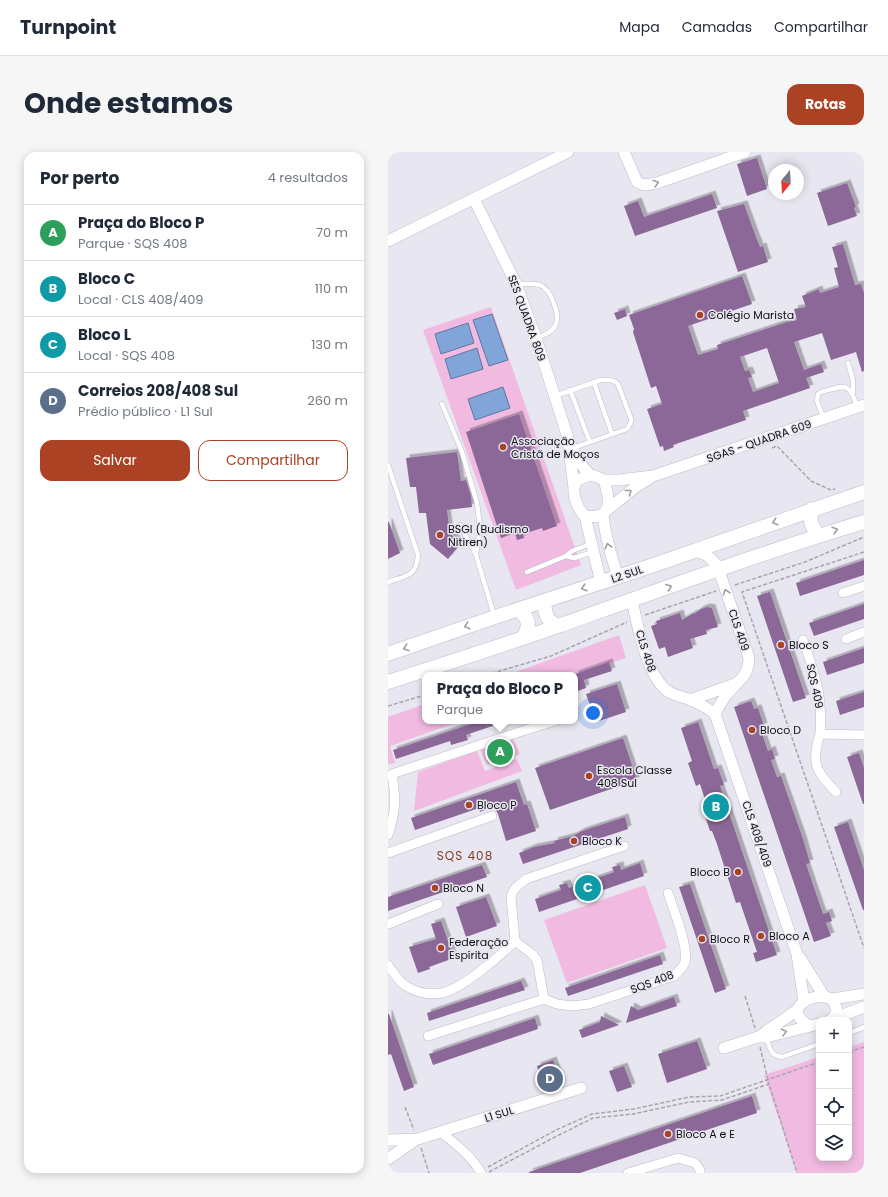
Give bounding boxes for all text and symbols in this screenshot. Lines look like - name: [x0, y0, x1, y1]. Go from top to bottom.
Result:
- text: Turnpoint: [20, 14, 116, 41]
- text: Mapa: [619, 17, 660, 37]
- text: Camadas: [682, 17, 752, 37]
- text: Compartilhar: [774, 17, 868, 37]
- text: Onde estamos: [24, 84, 233, 123]
- button: Rotas: [787, 84, 864, 125]
- north arrow: [768, 164, 804, 200]
- text: Por perto: [40, 166, 119, 190]
- text: 4 resultados: [268, 168, 348, 187]
- one-way arrow: [652, 179, 659, 188]
- text: Praça do Bloco P: [78, 212, 204, 233]
- text: A: [48, 223, 58, 242]
- text: 70 m: [316, 223, 348, 242]
- text: Parque · SQS 408: [78, 234, 188, 253]
- text: Bloco C: [78, 268, 135, 289]
- street label: SES QUADRA 809: [504, 273, 550, 363]
- text: B: [49, 279, 57, 298]
- text: 110 m: [315, 279, 348, 298]
- text: Local · CLS 408/409: [78, 290, 204, 309]
- place label: Colégio Marista: [708, 307, 794, 323]
- marker: Colégio Marista: [695, 310, 705, 320]
- text: Bloco L: [78, 324, 131, 345]
- text: C: [48, 335, 58, 354]
- text: 130 m: [311, 335, 348, 354]
- text: Local · SQS 408: [78, 346, 175, 365]
- text: Correios 208/408 Sul: [78, 380, 238, 401]
- text: D: [48, 391, 58, 410]
- text: 260 m: [307, 391, 348, 410]
- text: Prédio público · L1 Sul: [78, 402, 213, 421]
- street label: SGAS - QUADRA 609: [704, 416, 814, 466]
- place label: Associação Cristã de Moços: [511, 433, 600, 462]
- button: Salvar: [40, 440, 190, 481]
- button: Compartilhar: [198, 440, 348, 481]
- marker: Associação Cristã de Moços: [498, 442, 508, 452]
- one-way arrow: [625, 489, 632, 496]
- one-way arrow: [772, 517, 779, 526]
- place label: BSGI (Budismo Nitiren): [448, 521, 528, 550]
- one-way arrow: [832, 526, 839, 535]
- marker: BSGI (Budismo Nitiren): [435, 530, 445, 540]
- one-way arrow: [604, 543, 613, 550]
- street label: L2 SUL: [609, 561, 645, 587]
- one-way arrow: [581, 583, 588, 592]
- one-way arrow: [665, 583, 672, 591]
- one-way arrow: [722, 588, 731, 595]
- street label: CLS 409: [724, 607, 754, 653]
- one-way arrow: [464, 622, 471, 630]
- street label: CLS 408: [632, 628, 660, 674]
- place label: Bloco S: [789, 637, 829, 653]
- marker: Bloco S: [776, 640, 786, 650]
- one-way arrow: [403, 643, 410, 651]
- street label: SQS 409: [802, 662, 828, 710]
- popup: [422, 672, 578, 724]
- text: Praça do Bloco P: [437, 678, 563, 699]
- text: Parque: [437, 700, 483, 719]
- your location: [583, 703, 603, 723]
- place label: Bloco D: [760, 722, 801, 738]
- marker: Bloco D: [747, 725, 757, 735]
- pin: A: [487, 737, 513, 767]
- place label: Escola Classe 408 Sul: [597, 762, 672, 791]
- marker: Escola Classe 408 Sul: [584, 771, 594, 781]
- pin: B: [703, 792, 729, 822]
- place label: Bloco P: [477, 797, 517, 813]
- street label: CLS 408/409: [738, 799, 776, 869]
- marker: Bloco P: [464, 800, 474, 810]
- place label: Bloco K: [582, 833, 622, 849]
- marker: Bloco K: [569, 836, 579, 846]
- district label: SQS 408: [437, 847, 493, 864]
- place label: Bloco B: [690, 864, 730, 880]
- marker: Bloco B: [733, 867, 743, 877]
- pin: C: [575, 873, 601, 903]
- place label: Bloco N: [443, 880, 484, 896]
- marker: Bloco N: [430, 883, 440, 893]
- place label: Bloco A: [769, 928, 810, 944]
- place label: Bloco R: [710, 931, 750, 947]
- marker: Bloco A: [756, 931, 766, 941]
- place label: Federação Espírita: [449, 934, 508, 963]
- marker: Bloco R: [697, 934, 707, 944]
- marker: Federação Espírita: [436, 943, 446, 953]
- street label: SQS 408: [628, 966, 676, 998]
- map controls: [816, 1017, 852, 1161]
- button: +: [816, 1017, 852, 1053]
- one-way arrow: [781, 1029, 787, 1037]
- button: −: [816, 1053, 852, 1089]
- pin: D: [537, 1064, 563, 1094]
- button: locate: [816, 1089, 852, 1125]
- street label: L1 SUL: [482, 1102, 516, 1126]
- button: layers: [816, 1125, 852, 1161]
- place label: Bloco A e E: [676, 1126, 735, 1142]
- marker: Bloco A e E: [663, 1129, 673, 1139]

